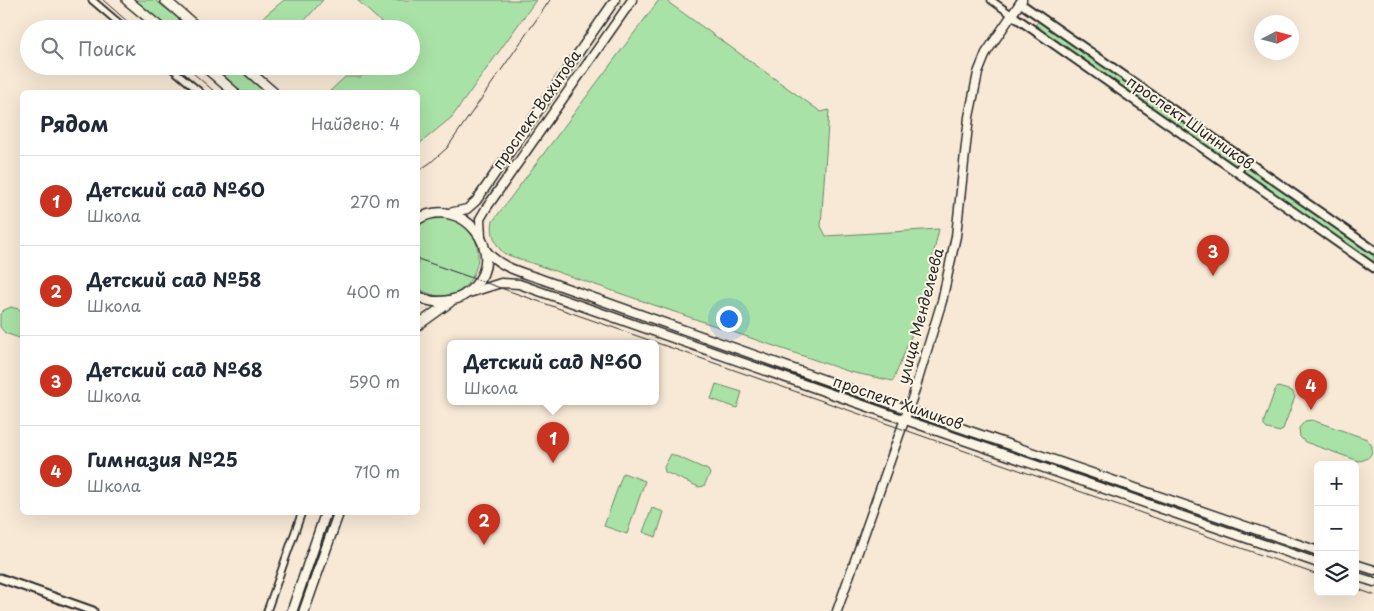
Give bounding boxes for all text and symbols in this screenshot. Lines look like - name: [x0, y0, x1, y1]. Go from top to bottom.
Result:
- north arrow: [1254, 15, 1299, 60]
- search box: [20, 20, 420, 75]
- icon: search: [38, 34, 66, 62]
- text: Поиск: [78, 34, 136, 62]
- street label: проспект Вахитова: [486, 44, 586, 174]
- street label: проспект Шинников: [1123, 69, 1259, 174]
- text: Рядом: [40, 107, 108, 139]
- text: Найдено: 4: [311, 111, 400, 135]
- text: Детский сад №60: [87, 175, 265, 203]
- text: 1: [52, 189, 60, 213]
- text: 270 m: [350, 189, 400, 213]
- text: Школа: [87, 203, 141, 227]
- pin: 3: [1197, 235, 1229, 276]
- street label: улица Менделеева: [890, 244, 949, 386]
- text: Детский сад №58: [87, 265, 261, 293]
- text: 2: [50, 279, 62, 303]
- text: 400 m: [347, 279, 400, 303]
- text: Школа: [87, 293, 141, 317]
- your location: [716, 306, 742, 332]
- popup: [447, 340, 659, 405]
- text: Детский сад №60: [464, 347, 642, 375]
- text: Детский сад №68: [87, 355, 263, 383]
- text: 3: [51, 369, 61, 393]
- text: 590 m: [348, 369, 400, 393]
- street label: проспект Химиков: [830, 369, 967, 435]
- pin: 4: [1295, 369, 1327, 410]
- text: Школа: [464, 375, 518, 399]
- text: Школа: [87, 383, 141, 407]
- pin: 1: [537, 422, 569, 463]
- text: Гимназия №25: [87, 445, 238, 473]
- text: 4: [51, 459, 61, 483]
- text: 710 m: [354, 459, 400, 483]
- map controls: [1314, 461, 1359, 596]
- button: +: [1314, 461, 1359, 506]
- text: Школа: [87, 473, 141, 497]
- pin: 2: [468, 504, 500, 545]
- button: −: [1314, 506, 1359, 551]
- button: layers: [1314, 551, 1359, 596]

